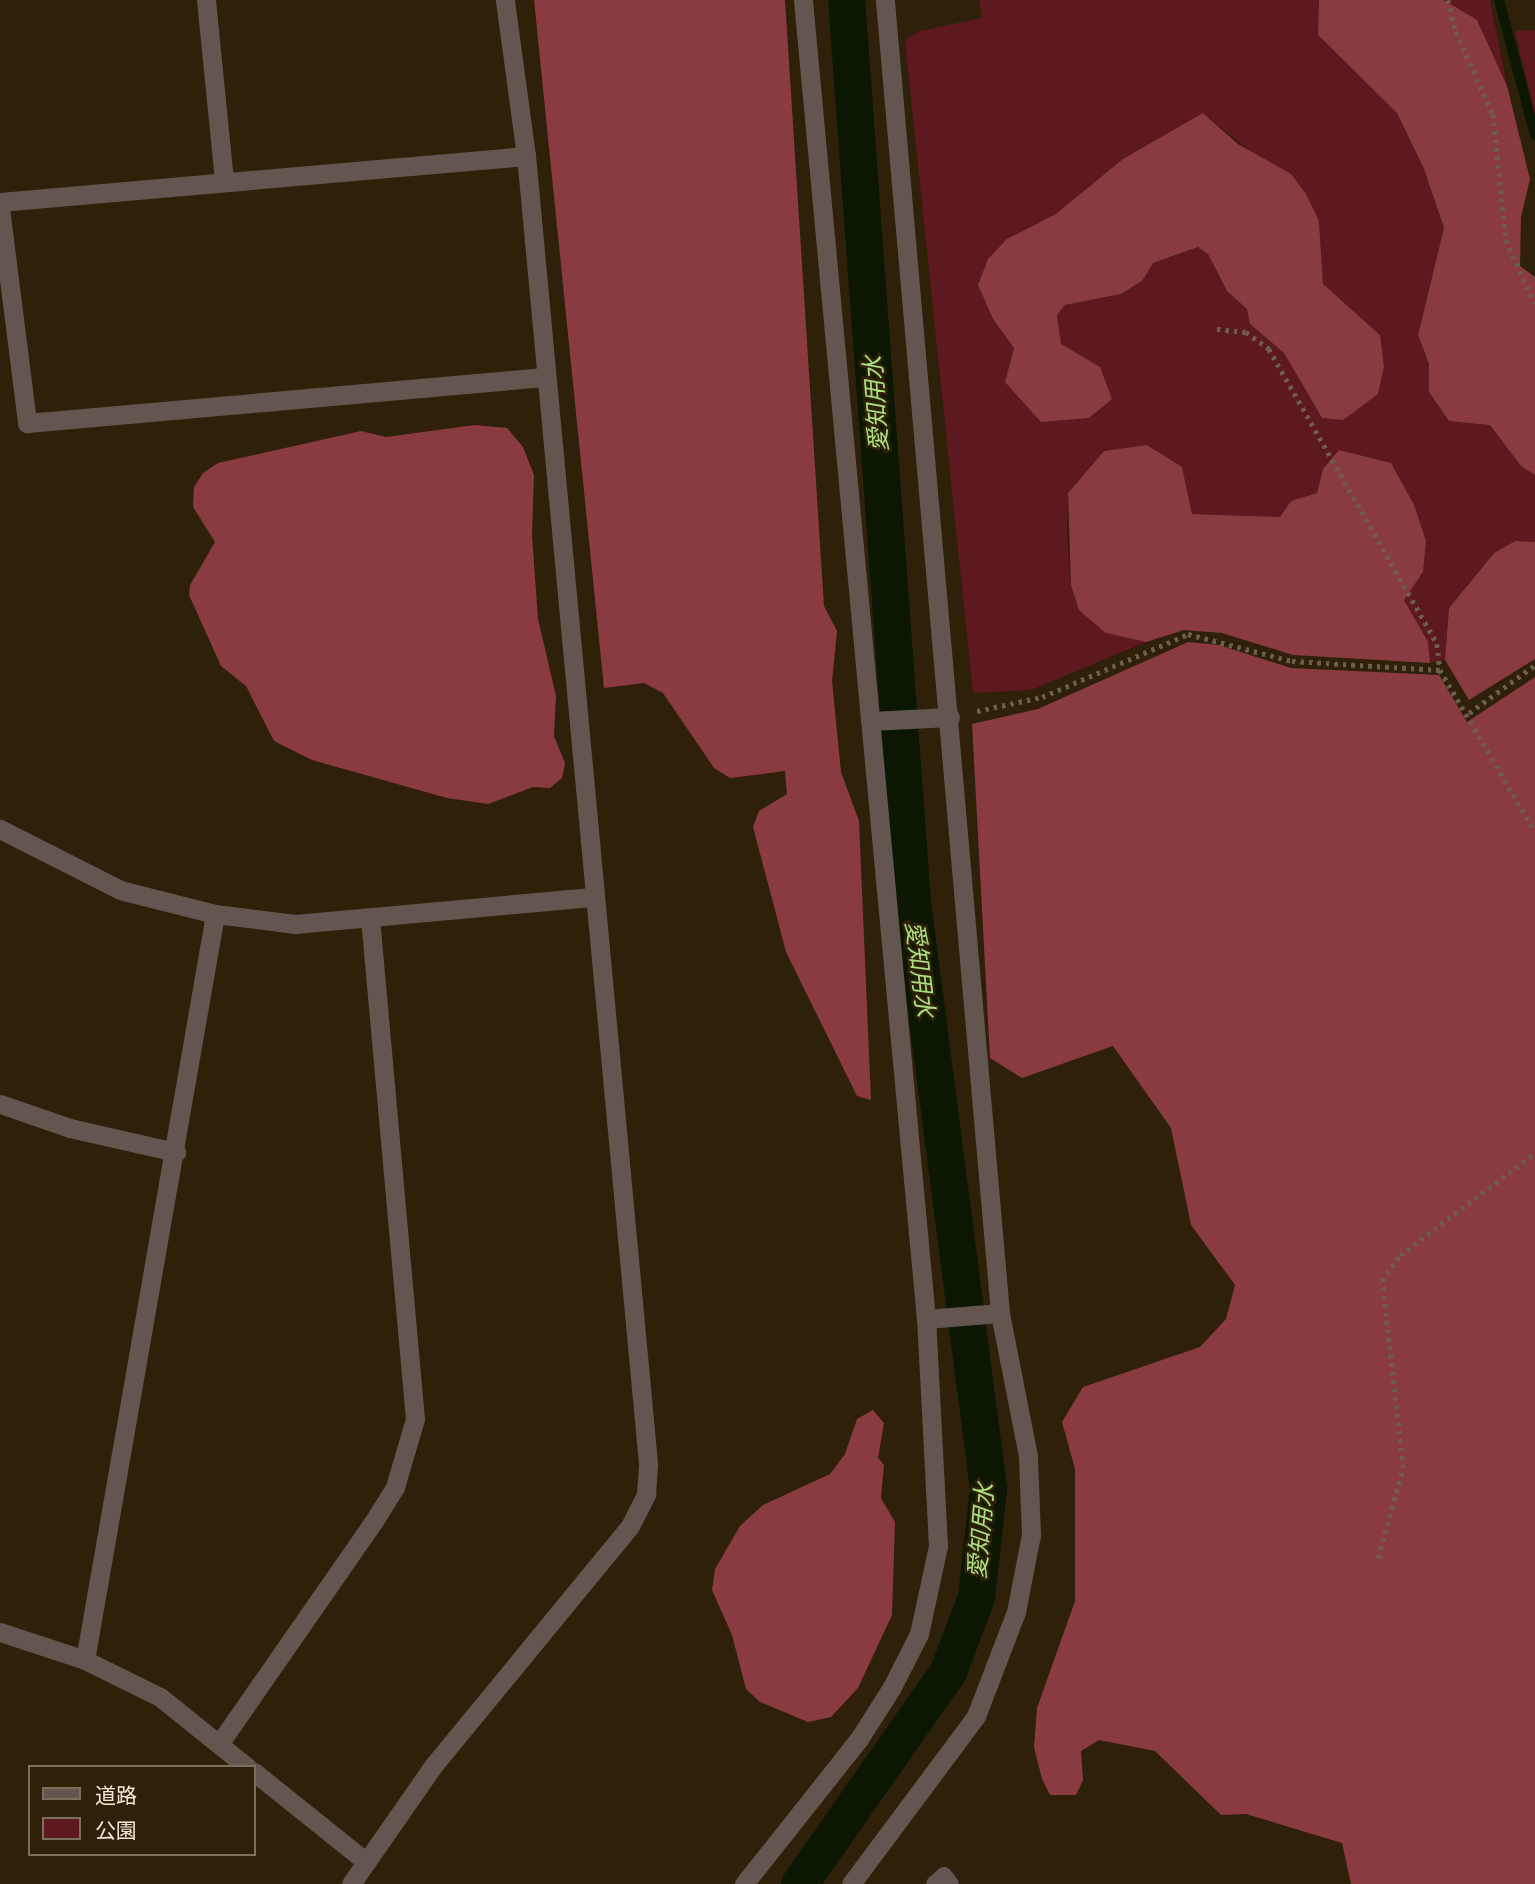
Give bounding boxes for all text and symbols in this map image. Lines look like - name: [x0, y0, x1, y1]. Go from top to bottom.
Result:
- water label: 愛知用水: [858, 355, 894, 453]
- water label: 愛知用水: [900, 920, 940, 1018]
- water label: 愛知用水: [962, 1482, 1000, 1580]
- legend: [28, 1765, 256, 1856]
- text: 道路: [95, 1781, 137, 1809]
- text: 公園: [95, 1816, 137, 1844]

